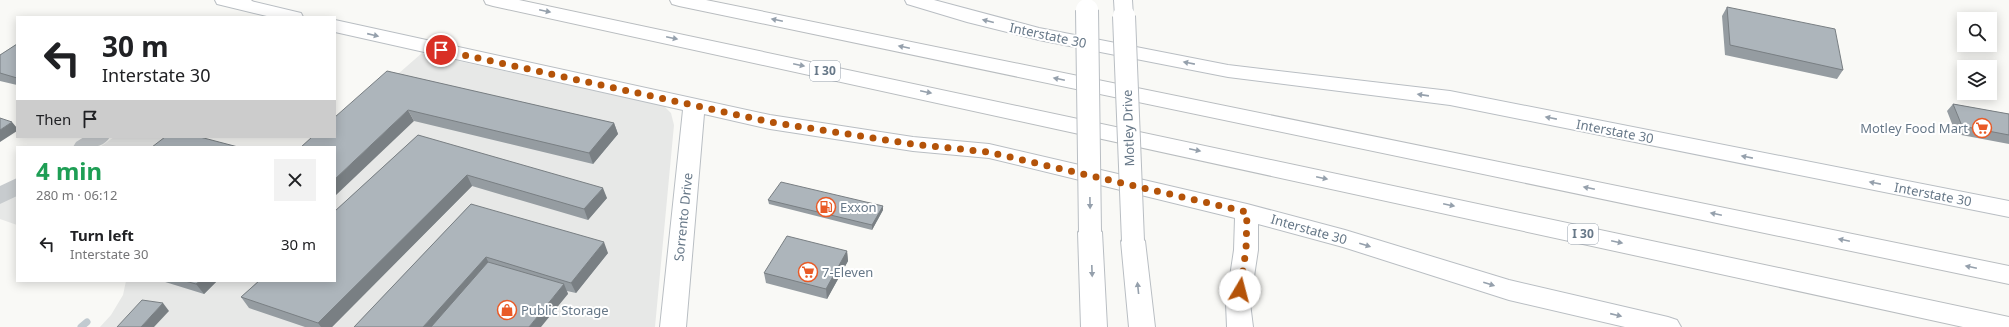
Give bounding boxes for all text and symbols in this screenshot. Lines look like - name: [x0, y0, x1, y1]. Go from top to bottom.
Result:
- one-way arrow: [539, 9, 551, 15]
- map controls: [1957, 12, 1997, 100]
- button: search: [1957, 12, 1997, 52]
- one-way arrow: [771, 17, 783, 23]
- one-way arrow: [982, 18, 994, 24]
- street label: Interstate 30: [1008, 18, 1088, 52]
- text: 30 m: [102, 27, 169, 65]
- icon: left: [36, 32, 88, 84]
- one-way arrow: [367, 32, 379, 38]
- pin: [424, 33, 458, 67]
- one-way arrow: [666, 36, 678, 42]
- icon: arrive: [430, 39, 452, 61]
- one-way arrow: [898, 43, 910, 49]
- one-way arrow: [1183, 60, 1196, 66]
- button: layers: [1957, 60, 1997, 100]
- road number: I 30: [810, 61, 840, 81]
- text: Interstate 30: [102, 63, 210, 87]
- one-way arrow: [793, 63, 805, 69]
- one-way arrow: [1053, 75, 1065, 81]
- street label: Motley Drive: [1118, 89, 1138, 167]
- one-way arrow: [920, 90, 932, 96]
- one-way arrow: [1417, 92, 1429, 98]
- icon: arrive: [79, 108, 101, 130]
- text: Then: [36, 109, 71, 129]
- one-way arrow: [1545, 115, 1557, 121]
- street label: Interstate 30: [1575, 115, 1655, 147]
- supermarket icon: Motley Food Mart: [1971, 117, 1993, 139]
- place label: Motley Food Mart: [1860, 119, 1968, 137]
- one-way arrow: [1189, 148, 1202, 154]
- text: 4 min: [36, 154, 102, 187]
- one-way arrow: [1741, 154, 1753, 160]
- button: close: [274, 159, 316, 201]
- street label: Sorrento Drive: [669, 172, 697, 262]
- one-way arrow: [1316, 175, 1329, 181]
- street label: Interstate 30: [1893, 178, 1973, 210]
- one-way arrow: [1868, 179, 1881, 185]
- one-way arrow: [1583, 185, 1595, 191]
- text: 280 m · 06:12: [36, 186, 117, 204]
- fuel station icon: Exxon: [815, 196, 837, 218]
- one-way arrow: [1087, 197, 1093, 210]
- place label: Exxon: [840, 198, 877, 216]
- one-way arrow: [1443, 203, 1456, 209]
- street label: Interstate 30: [1269, 210, 1349, 248]
- one-way arrow: [1710, 211, 1722, 217]
- road number: I 30: [1568, 224, 1598, 244]
- text: Turn left: [70, 225, 134, 245]
- icon: left: [36, 233, 58, 255]
- text: 30 m: [281, 234, 316, 254]
- one-way arrow: [1837, 237, 1850, 243]
- one-way arrow: [1611, 239, 1624, 245]
- one-way arrow: [1360, 242, 1372, 248]
- text: Interstate 30: [70, 245, 148, 263]
- supermarket icon: 7-Eleven: [797, 261, 819, 283]
- place label: 7-Eleven: [822, 263, 873, 281]
- one-way arrow: [1965, 264, 1977, 270]
- one-way arrow: [1089, 265, 1095, 278]
- position arrow: [1219, 269, 1261, 311]
- one-way arrow: [1484, 281, 1496, 287]
- one-way arrow: [1135, 282, 1141, 294]
- shop icon: Public Storage: [496, 299, 518, 321]
- place label: Public Storage: [521, 301, 609, 319]
- one-way arrow: [1609, 312, 1622, 318]

